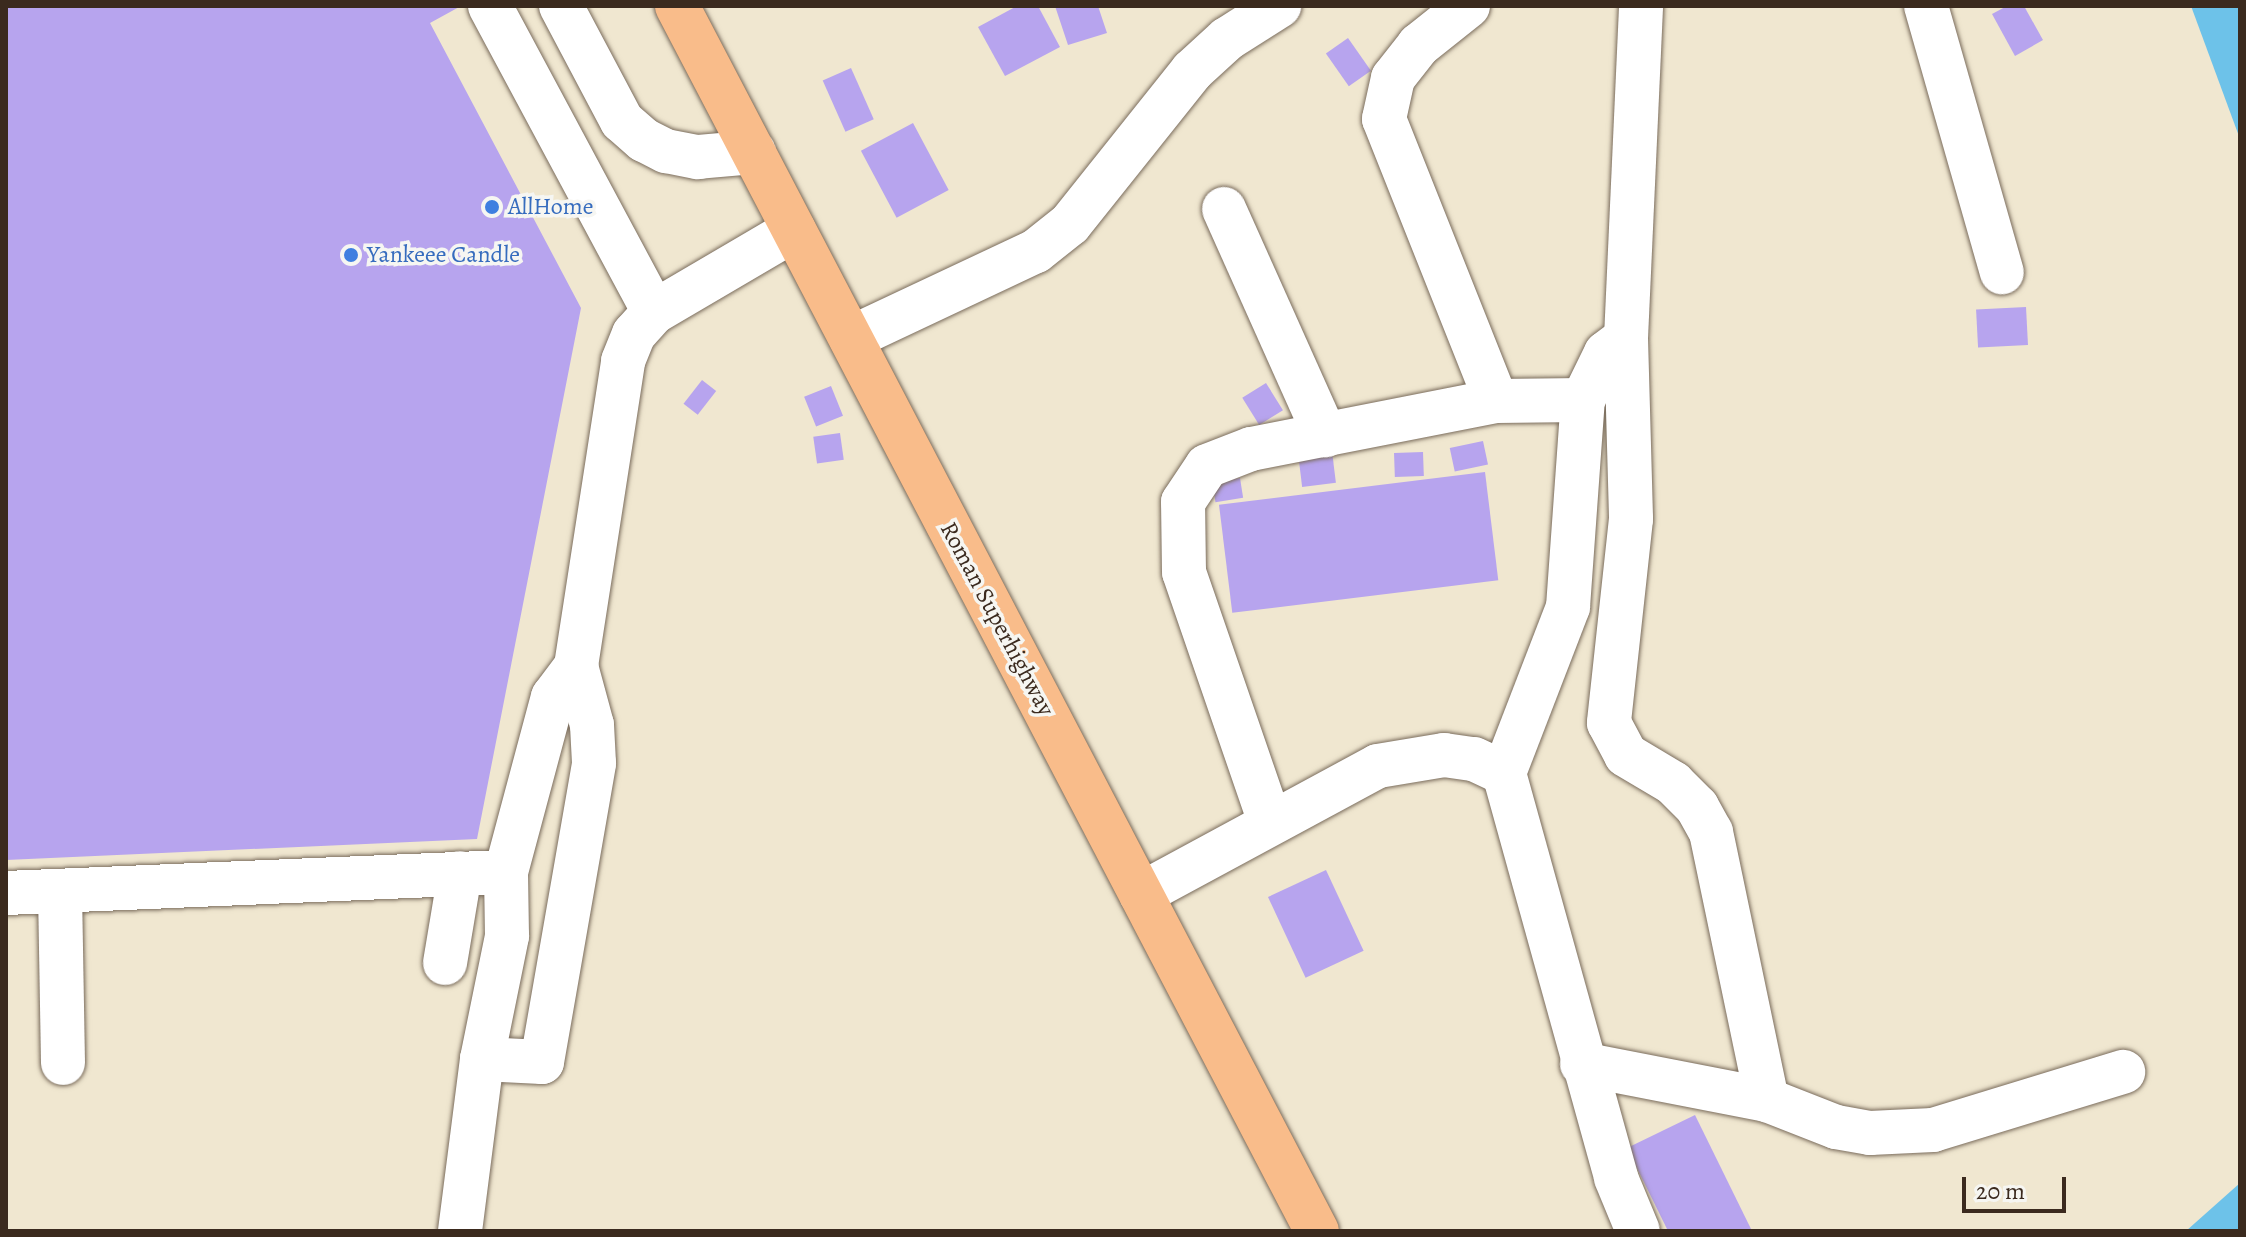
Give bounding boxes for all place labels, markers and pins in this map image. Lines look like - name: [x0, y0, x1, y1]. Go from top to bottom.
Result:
- place label: AllHome: [508, 193, 594, 221]
- marker: AllHome: [483, 198, 501, 216]
- place label: Yankeee Candle: [367, 241, 520, 269]
- marker: Yankeee Candle: [342, 246, 360, 264]

